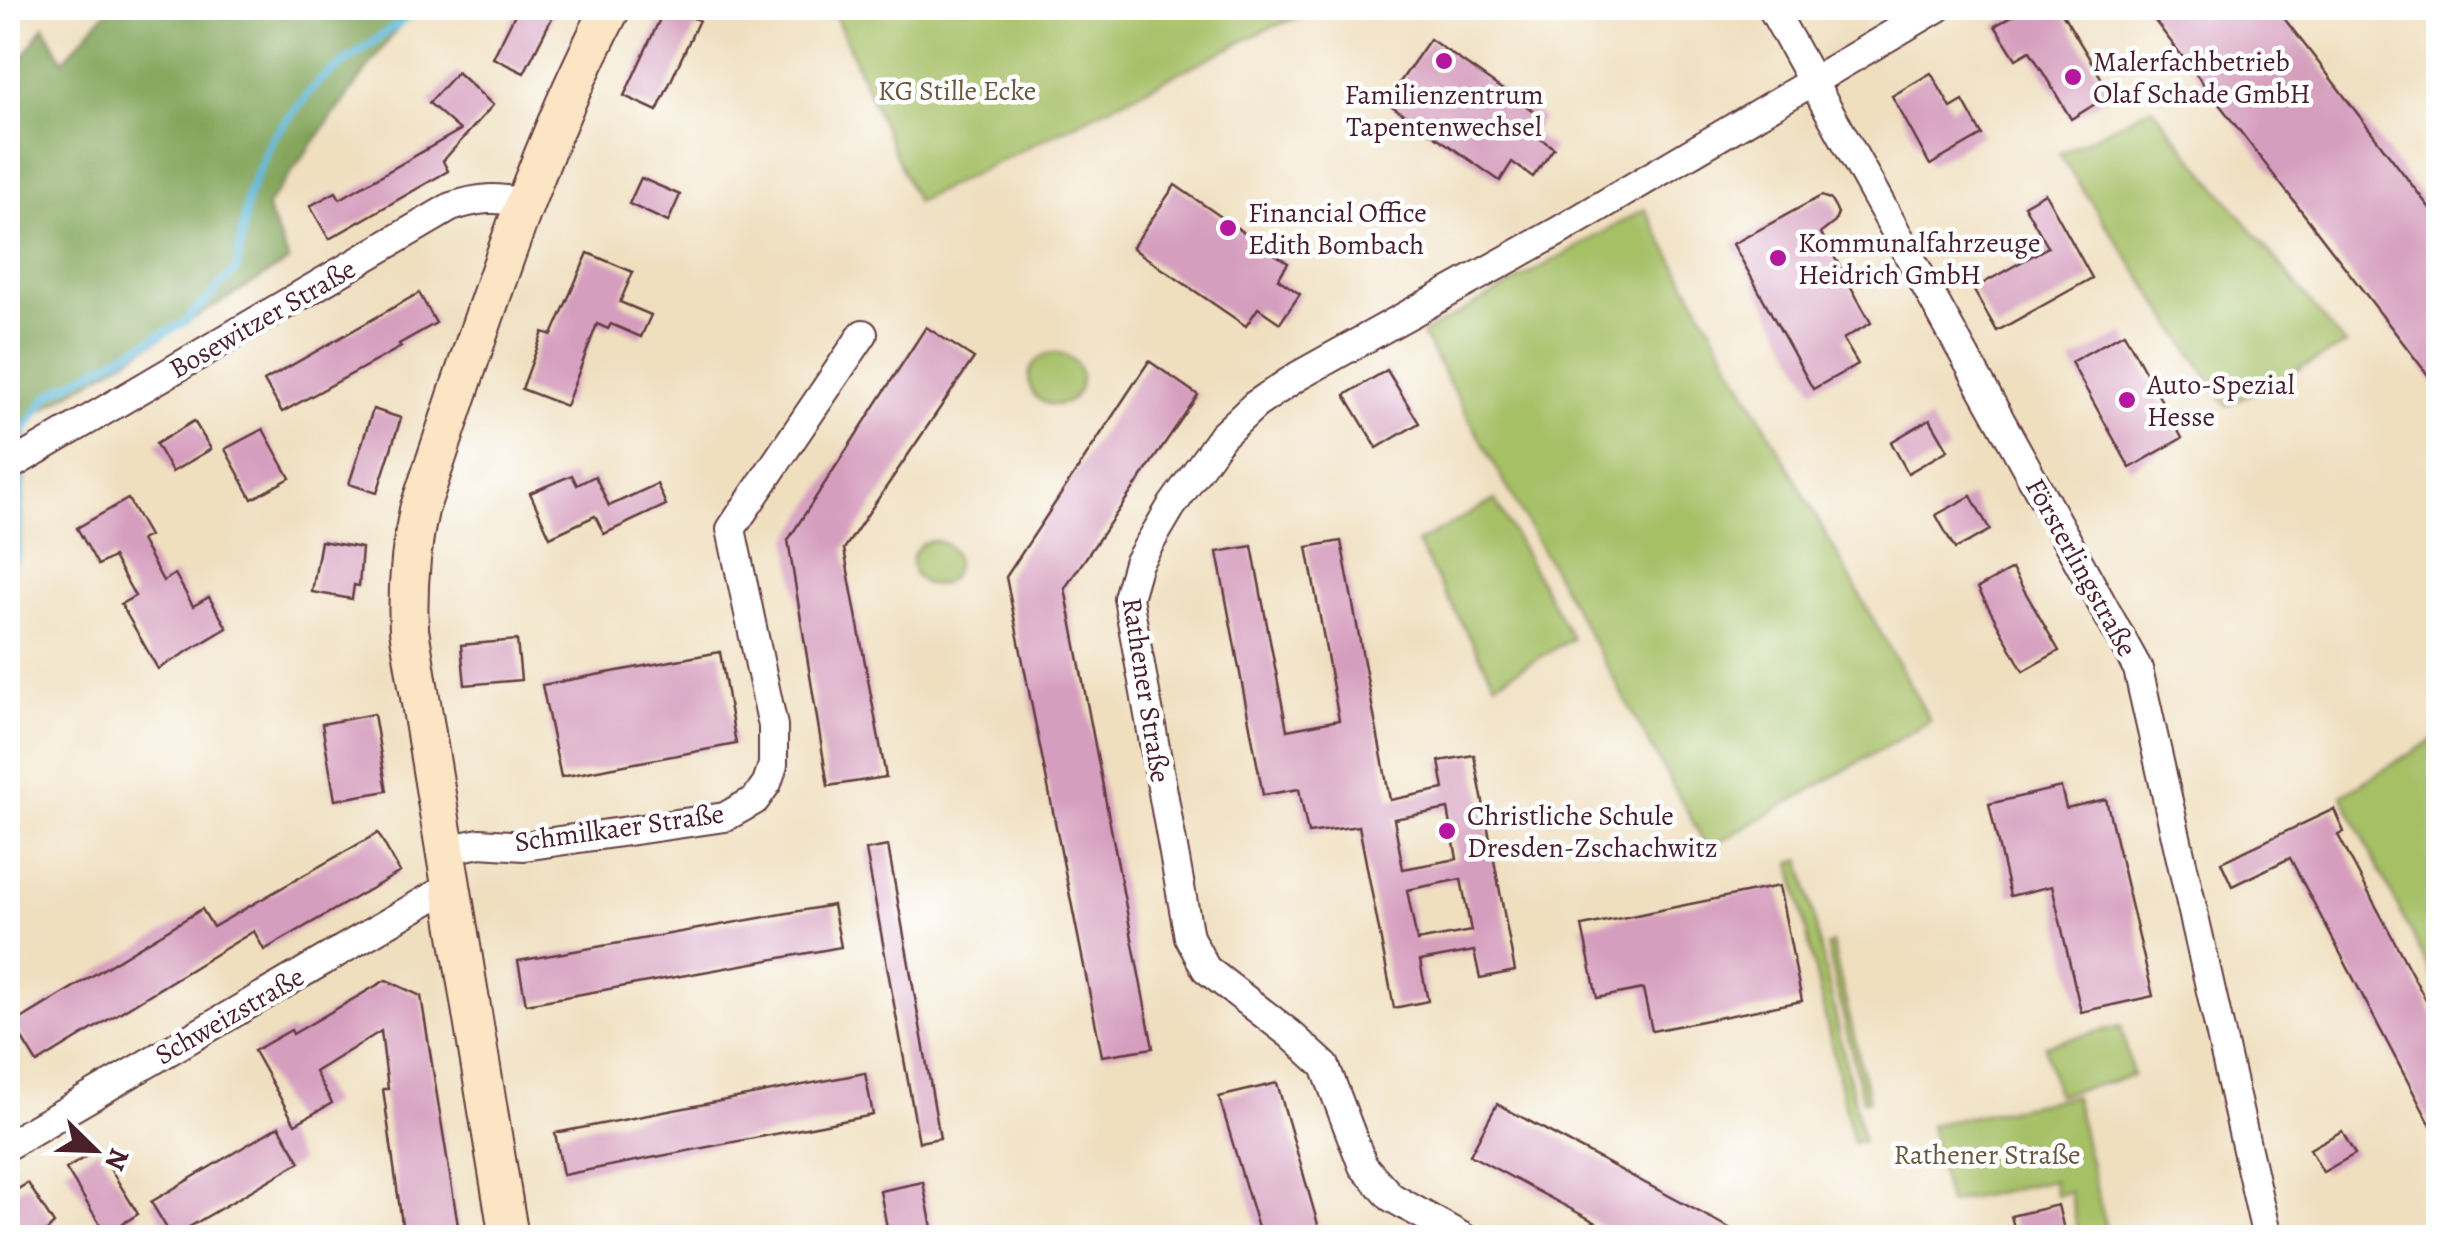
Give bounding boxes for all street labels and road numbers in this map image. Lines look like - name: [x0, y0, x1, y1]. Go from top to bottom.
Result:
- street label: Bosewitzer Straße: [162, 250, 363, 388]
- street label: Försterlingstraße: [2016, 471, 2146, 664]
- street label: Rathener Straße: [1113, 595, 1179, 786]
- street label: Schmilkaer Straße: [512, 794, 726, 861]
- street label: Schweizstraße: [148, 958, 311, 1074]

